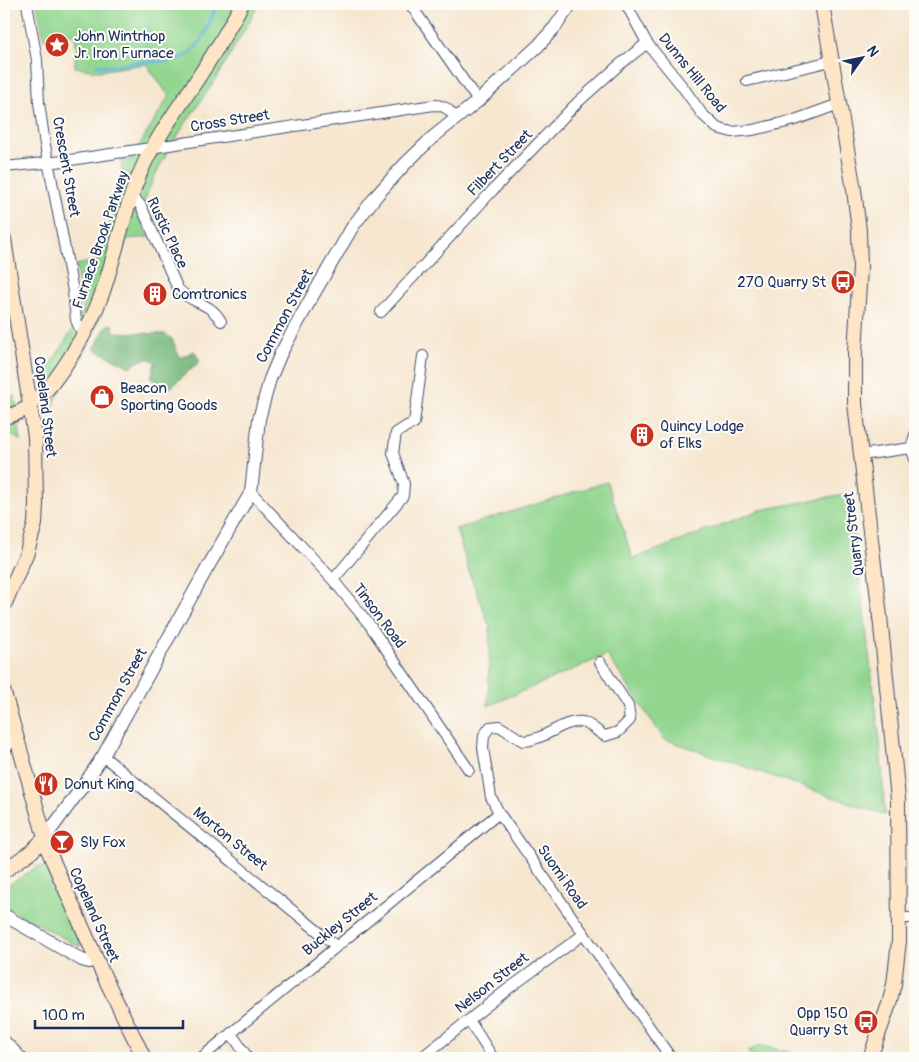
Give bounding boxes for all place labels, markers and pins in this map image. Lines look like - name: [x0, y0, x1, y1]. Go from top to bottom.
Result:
- place label: John Wintrhop Jr. Iron Furnace: [74, 27, 174, 63]
- place icon: John Wintrhop Jr. Iron Furnace: [44, 32, 70, 58]
- bus stop icon: 270 Quarry St: [830, 269, 856, 295]
- place label: 270 Quarry St: [737, 273, 827, 292]
- building icon: Comtronics: [142, 281, 168, 307]
- place label: Comtronics: [172, 285, 247, 304]
- place label: Beacon Sporting Goods: [120, 379, 218, 415]
- shop icon: Beacon Sporting Goods: [89, 384, 115, 410]
- place label: Quincy Lodge of Elks: [660, 417, 744, 453]
- building icon: Quincy Lodge of Elks: [629, 422, 655, 448]
- restaurant icon: Donut King: [33, 771, 59, 797]
- place label: Donut King: [64, 775, 134, 794]
- bar icon: Sly Fox: [49, 829, 75, 855]
- place label: Sly Fox: [80, 833, 126, 852]
- place label: Opp 150 Quarry St: [789, 1004, 849, 1040]
- bus stop icon: Opp 150 Quarry St: [853, 1009, 879, 1035]

